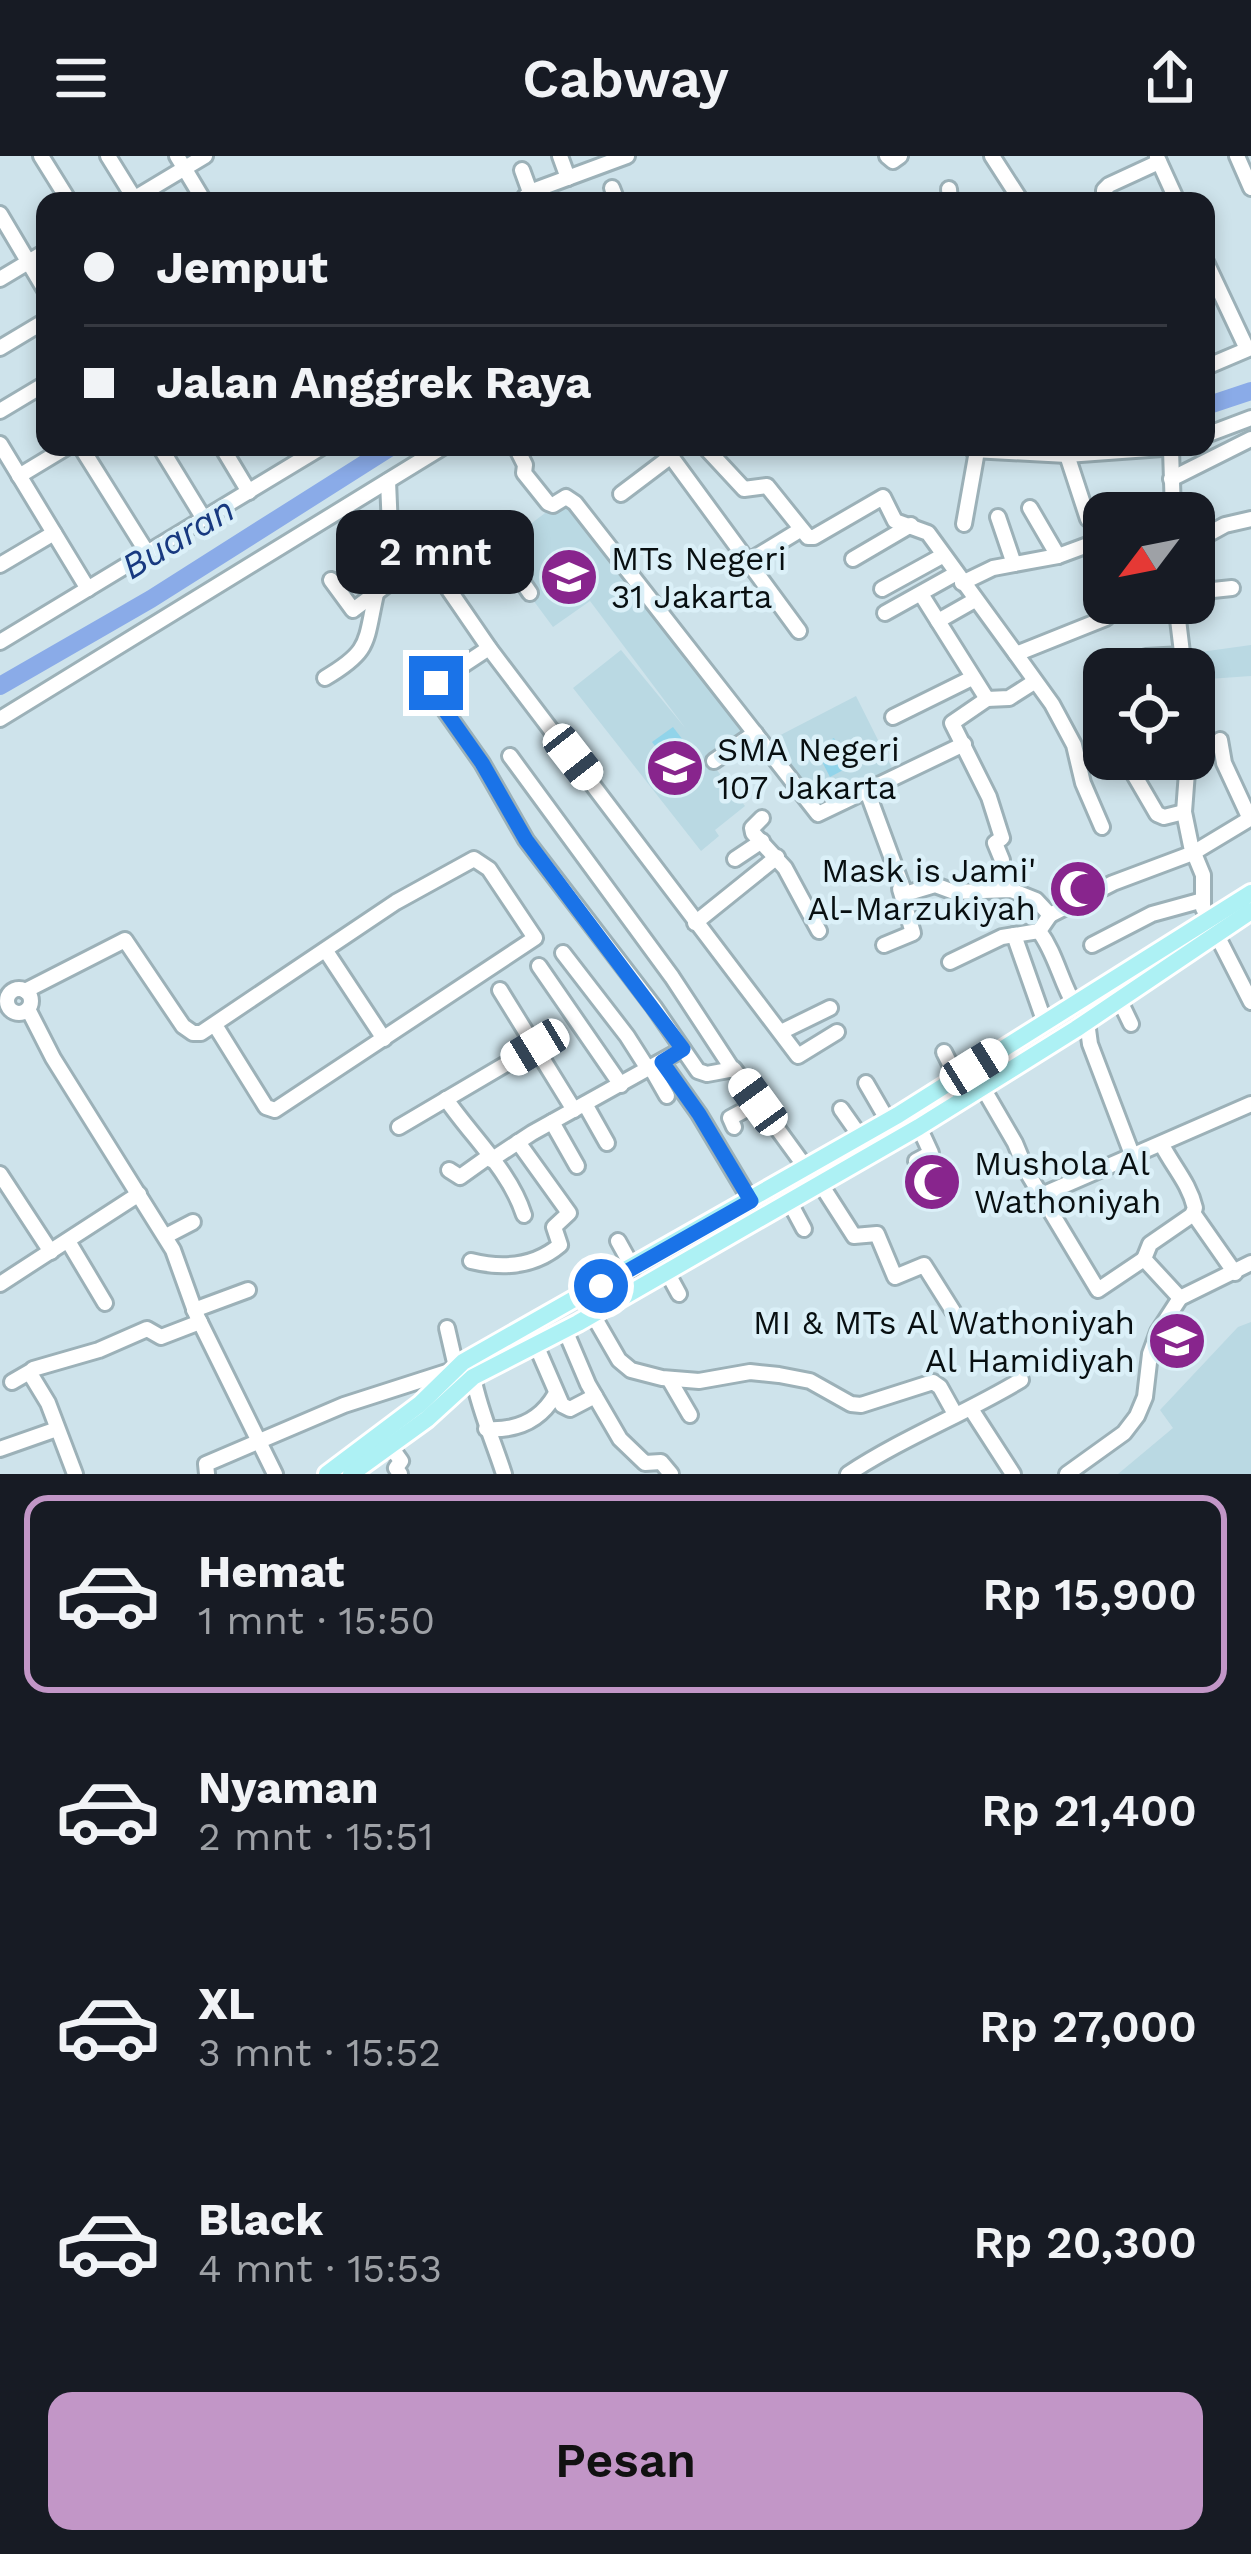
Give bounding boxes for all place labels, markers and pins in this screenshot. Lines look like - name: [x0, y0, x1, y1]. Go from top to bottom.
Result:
- place label: MTs Negeri 31 Jakarta: [611, 539, 786, 616]
- school or university icon: MTs Negeri 31 Jakarta: [538, 546, 600, 608]
- place label: SMA Negeri 107 Jakarta: [717, 730, 900, 807]
- school or university icon: SMA Negeri 107 Jakarta: [644, 737, 706, 799]
- place label: Mask is Jami' Al-Marzukiyah: [807, 851, 1036, 928]
- mosque icon: Mask is Jami' Al-Marzukiyah: [1047, 858, 1109, 920]
- place label: Mushola Al Wathoniyah: [974, 1144, 1161, 1221]
- mosque icon: Mushola Al Wathoniyah: [901, 1151, 963, 1213]
- place label: MI & MTs Al Wathoniyah Al Hamidiyah: [753, 1303, 1135, 1380]
- school or university icon: MI & MTs Al Wathoniyah Al Hamidiyah: [1146, 1310, 1208, 1372]

